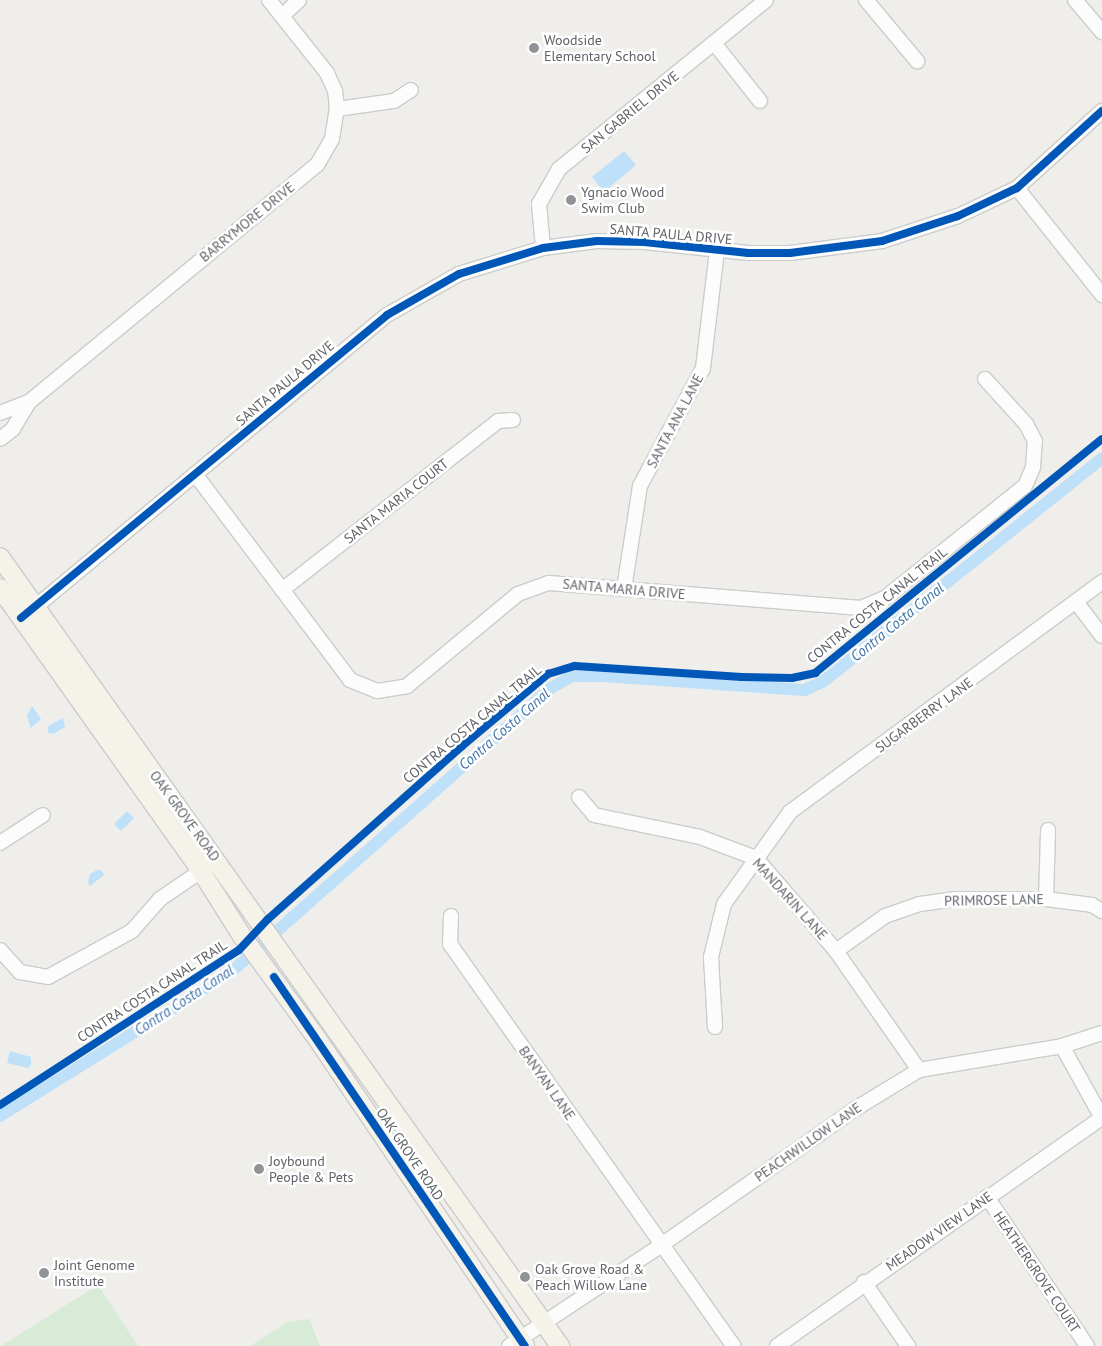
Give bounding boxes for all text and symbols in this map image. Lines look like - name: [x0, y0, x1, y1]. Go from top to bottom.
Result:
- place label: Woodside Elementary School: [544, 32, 656, 64]
- marker: Woodside Elementary School: [528, 42, 540, 54]
- street label: SAN GABRIEL DRIVE: [577, 67, 683, 157]
- street label: BARRYMORE DRIVE: [196, 179, 298, 265]
- place label: Ygnacio Wood Swim Club: [581, 184, 665, 216]
- marker: Ygnacio Wood Swim Club: [565, 194, 577, 206]
- street label: SANTA PAULA DRIVE: [608, 220, 734, 248]
- street label: SANTA PAULA DRIVE: [232, 337, 338, 429]
- street label: SANTA ANA LANE: [643, 370, 707, 472]
- street label: SANTA MARIA COURT: [340, 455, 452, 547]
- street label: CONTRA COSTA CANAL TRAIL: [803, 543, 951, 667]
- street label: SANTA MARIA DRIVE: [561, 575, 687, 603]
- water label: Contra Costa Canal: [847, 579, 947, 665]
- street label: CONTRA COSTA CANAL TRAIL: [399, 661, 545, 787]
- street label: SUGARBERRY LANE: [872, 674, 976, 756]
- water label: Contra Costa Canal: [455, 685, 553, 773]
- street label: OAK GROVE ROAD: [146, 767, 224, 865]
- street label: MANDARIN LANE: [749, 855, 831, 943]
- street label: PRIMROSE LANE: [944, 891, 1044, 909]
- street label: CONTRA COSTA CANAL TRAIL: [73, 936, 231, 1046]
- water label: Contra Costa Canal: [131, 961, 237, 1039]
- street label: BANYAN LANE: [515, 1043, 579, 1123]
- street label: PEACHWILLOW LANE: [751, 1099, 865, 1185]
- street label: OAK GROVE ROAD: [373, 1104, 447, 1204]
- place label: Joybound People & Pets: [269, 1153, 354, 1186]
- marker: Joybound People & Pets: [253, 1163, 265, 1175]
- street label: MEADOW VIEW LANE: [882, 1187, 996, 1275]
- street label: HEATHERGROVE COURT: [990, 1208, 1084, 1336]
- place label: Joint Genome Institute: [54, 1257, 135, 1290]
- place label: Oak Grove Road & Peach Willow Lane: [535, 1261, 648, 1294]
- marker: Joint Genome Institute: [38, 1267, 50, 1279]
- marker: Oak Grove Road & Peach Willow Lane: [519, 1271, 531, 1283]

